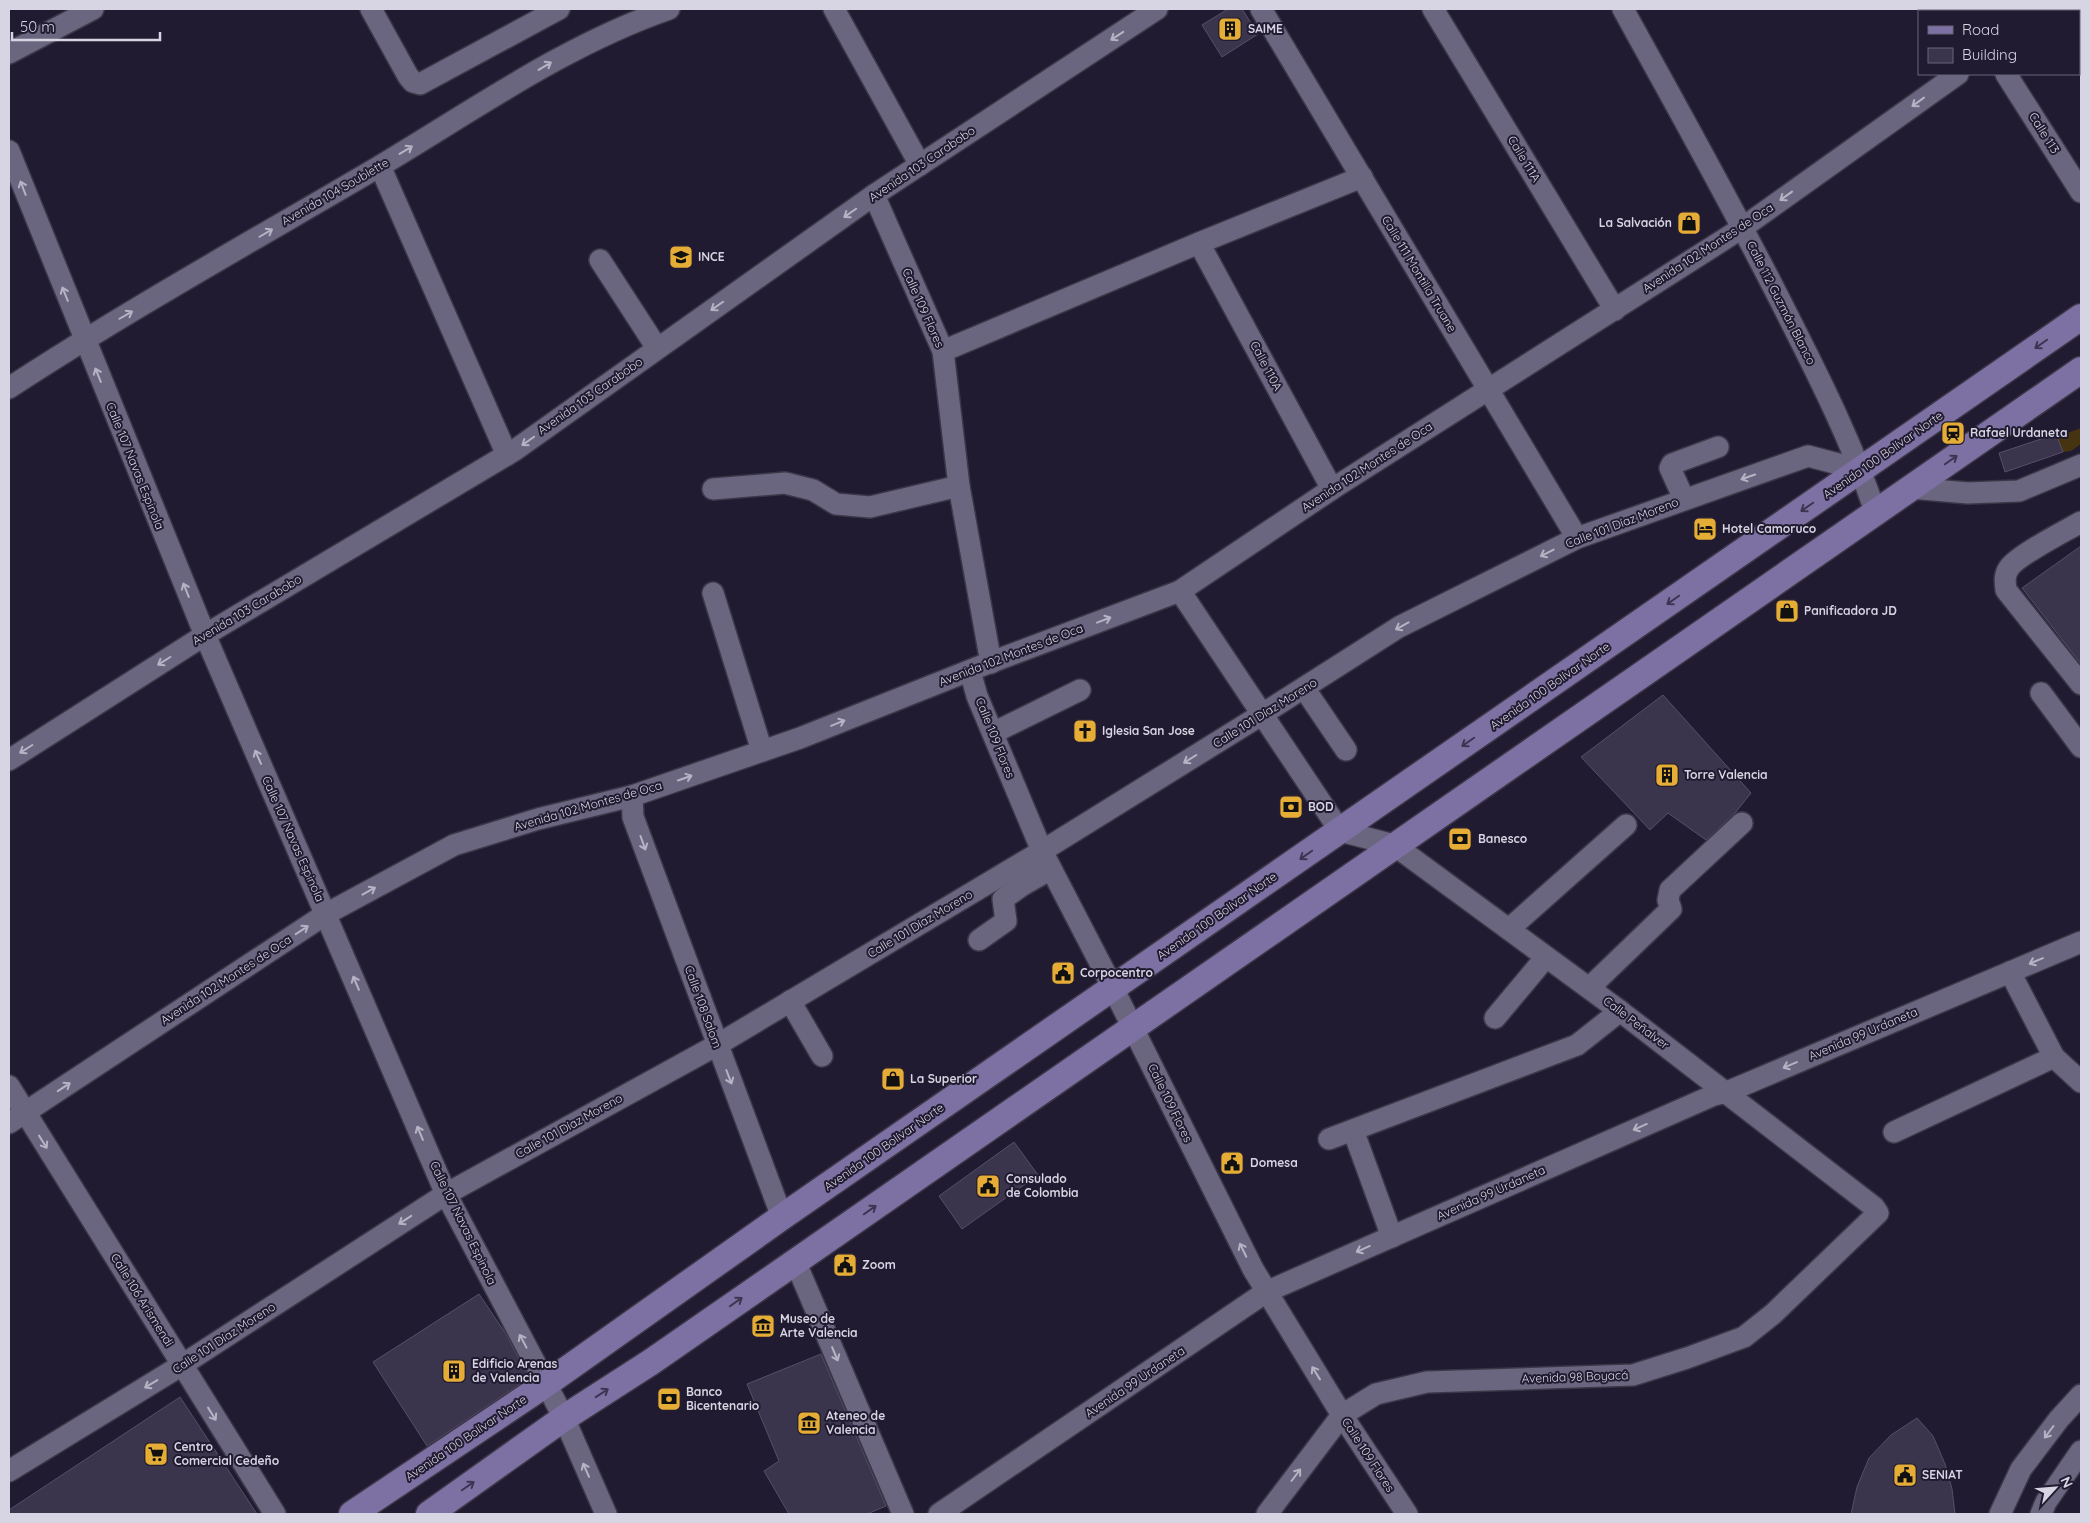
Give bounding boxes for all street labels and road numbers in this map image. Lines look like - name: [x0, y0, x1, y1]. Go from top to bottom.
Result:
- street label: Calle 113: [2026, 109, 2063, 156]
- street label: Avenida 103 Carabobo: [866, 122, 978, 205]
- street label: Calle 111A: [1505, 133, 1544, 185]
- street label: Avenida 104 Soublette: [278, 155, 391, 228]
- street label: Avenida 102 Montes de Oca: [1639, 200, 1776, 296]
- street label: Calle 111 Montilla Truane: [1379, 213, 1460, 335]
- street label: Calle 112 Guzmán Blanco: [1744, 238, 1819, 367]
- street label: Calle 109 Flores: [899, 266, 948, 350]
- street label: Calle 110A: [1247, 338, 1286, 393]
- street label: Avenida 103 Carabobo: [534, 354, 645, 438]
- street label: Calle 107 Navas Espinola: [103, 400, 168, 532]
- street label: Avenida 100 Bolívar Norte: [1820, 407, 1946, 502]
- street label: Avenida 102 Montes de Oca: [1298, 419, 1435, 515]
- street label: Calle 101 Díaz Moreno: [1563, 494, 1680, 551]
- street label: Avenida 103 Carabobo: [189, 571, 304, 648]
- street label: Avenida 102 Montes de Oca: [937, 620, 1085, 689]
- street label: Avenida 100 Bolívar Norte: [1487, 638, 1613, 733]
- street label: Calle 101 Díaz Moreno: [1210, 674, 1320, 751]
- street label: Calle 109 Flores: [972, 695, 1019, 781]
- street label: Calle 107 Navas Espinola: [259, 774, 328, 904]
- street label: Avenida 102 Montes de Oca: [512, 777, 664, 834]
- street label: Avenida 100 Bolívar Norte: [1154, 868, 1280, 963]
- street label: Calle 101 Díaz Moreno: [865, 886, 975, 961]
- street label: Avenida 102 Montes de Oca: [157, 932, 294, 1028]
- street label: Calle 108 Salom: [682, 964, 725, 1050]
- street label: Calle Peñalver: [1600, 993, 1673, 1053]
- street label: Avenida 99 Urdaneta: [1806, 1004, 1920, 1063]
- street label: Calle 109 Flores: [1145, 1061, 1196, 1145]
- street label: Calle 101 Díaz Moreno: [513, 1090, 625, 1161]
- street label: Avenida 100 Bolívar Norte: [821, 1099, 947, 1194]
- street label: Calle 107 Navas Espinola: [427, 1158, 500, 1287]
- street label: Avenida 99 Urdaneta: [1434, 1162, 1547, 1223]
- street label: Calle 106 Arismendi: [108, 1250, 177, 1349]
- street label: Calle 101 Díaz Moreno: [169, 1299, 278, 1377]
- street label: Avenida 99 Urdaneta: [1082, 1343, 1187, 1421]
- street label: Avenida 98 Boyacá: [1521, 1367, 1629, 1386]
- street label: Avenida 100 Bolívar Norte: [402, 1391, 529, 1484]
- street label: Calle 109 Flores: [1339, 1415, 1398, 1495]

